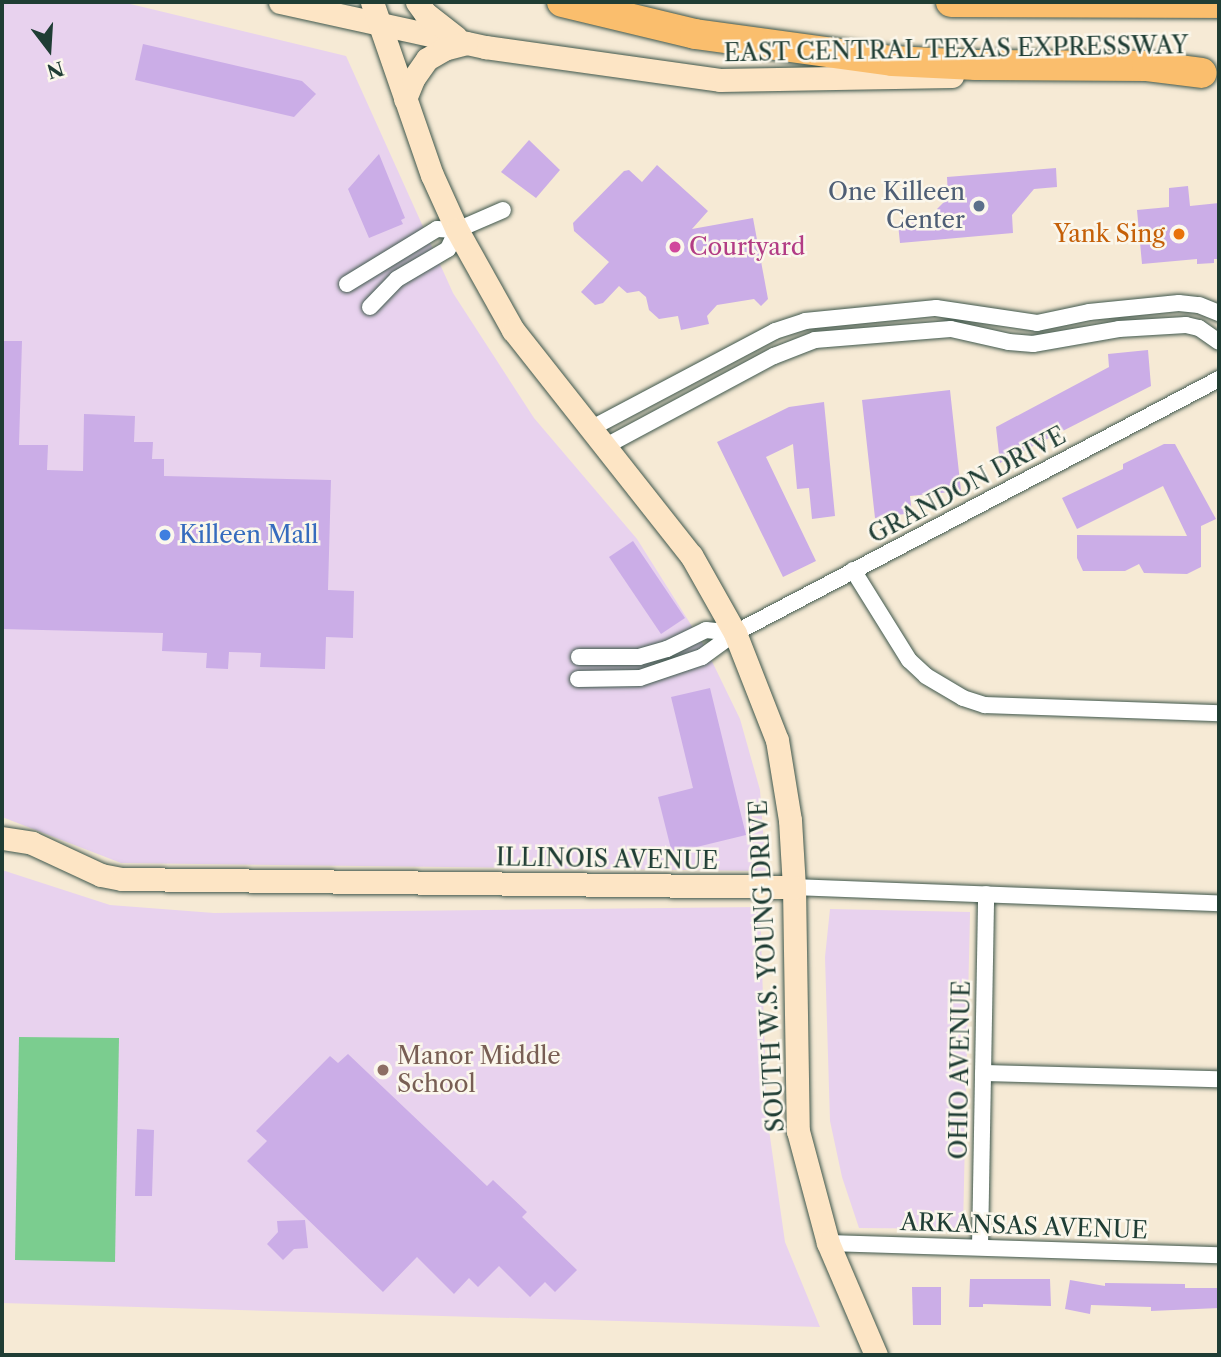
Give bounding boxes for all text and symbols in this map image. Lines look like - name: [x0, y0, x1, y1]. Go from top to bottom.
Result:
- north arrow: [14, 14, 84, 84]
- street label: EAST CENTRAL TEXAS EXPRESSWAY: [722, 31, 1190, 67]
- text: N: [44, 56, 67, 83]
- place label: One Killeen Center: [828, 178, 965, 234]
- marker: One Killeen Center: [971, 198, 987, 214]
- place label: Yank Sing: [1053, 220, 1165, 248]
- marker: Yank Sing: [1171, 226, 1187, 242]
- place label: Courtyard: [689, 233, 805, 261]
- marker: Courtyard: [667, 239, 683, 255]
- street label: GRANDON DRIVE: [863, 421, 1071, 549]
- place label: Killeen Mall: [179, 521, 318, 549]
- marker: Killeen Mall: [157, 527, 173, 543]
- street label: SOUTH W.S. YOUNG DRIVE: [744, 798, 790, 1134]
- street label: ILLINOIS AVENUE: [495, 843, 719, 875]
- street label: OHIO AVENUE: [944, 980, 976, 1160]
- place label: Manor Middle School: [397, 1042, 561, 1098]
- marker: Manor Middle School: [375, 1062, 391, 1078]
- street label: ARKANSAS AVENUE: [899, 1207, 1149, 1245]

